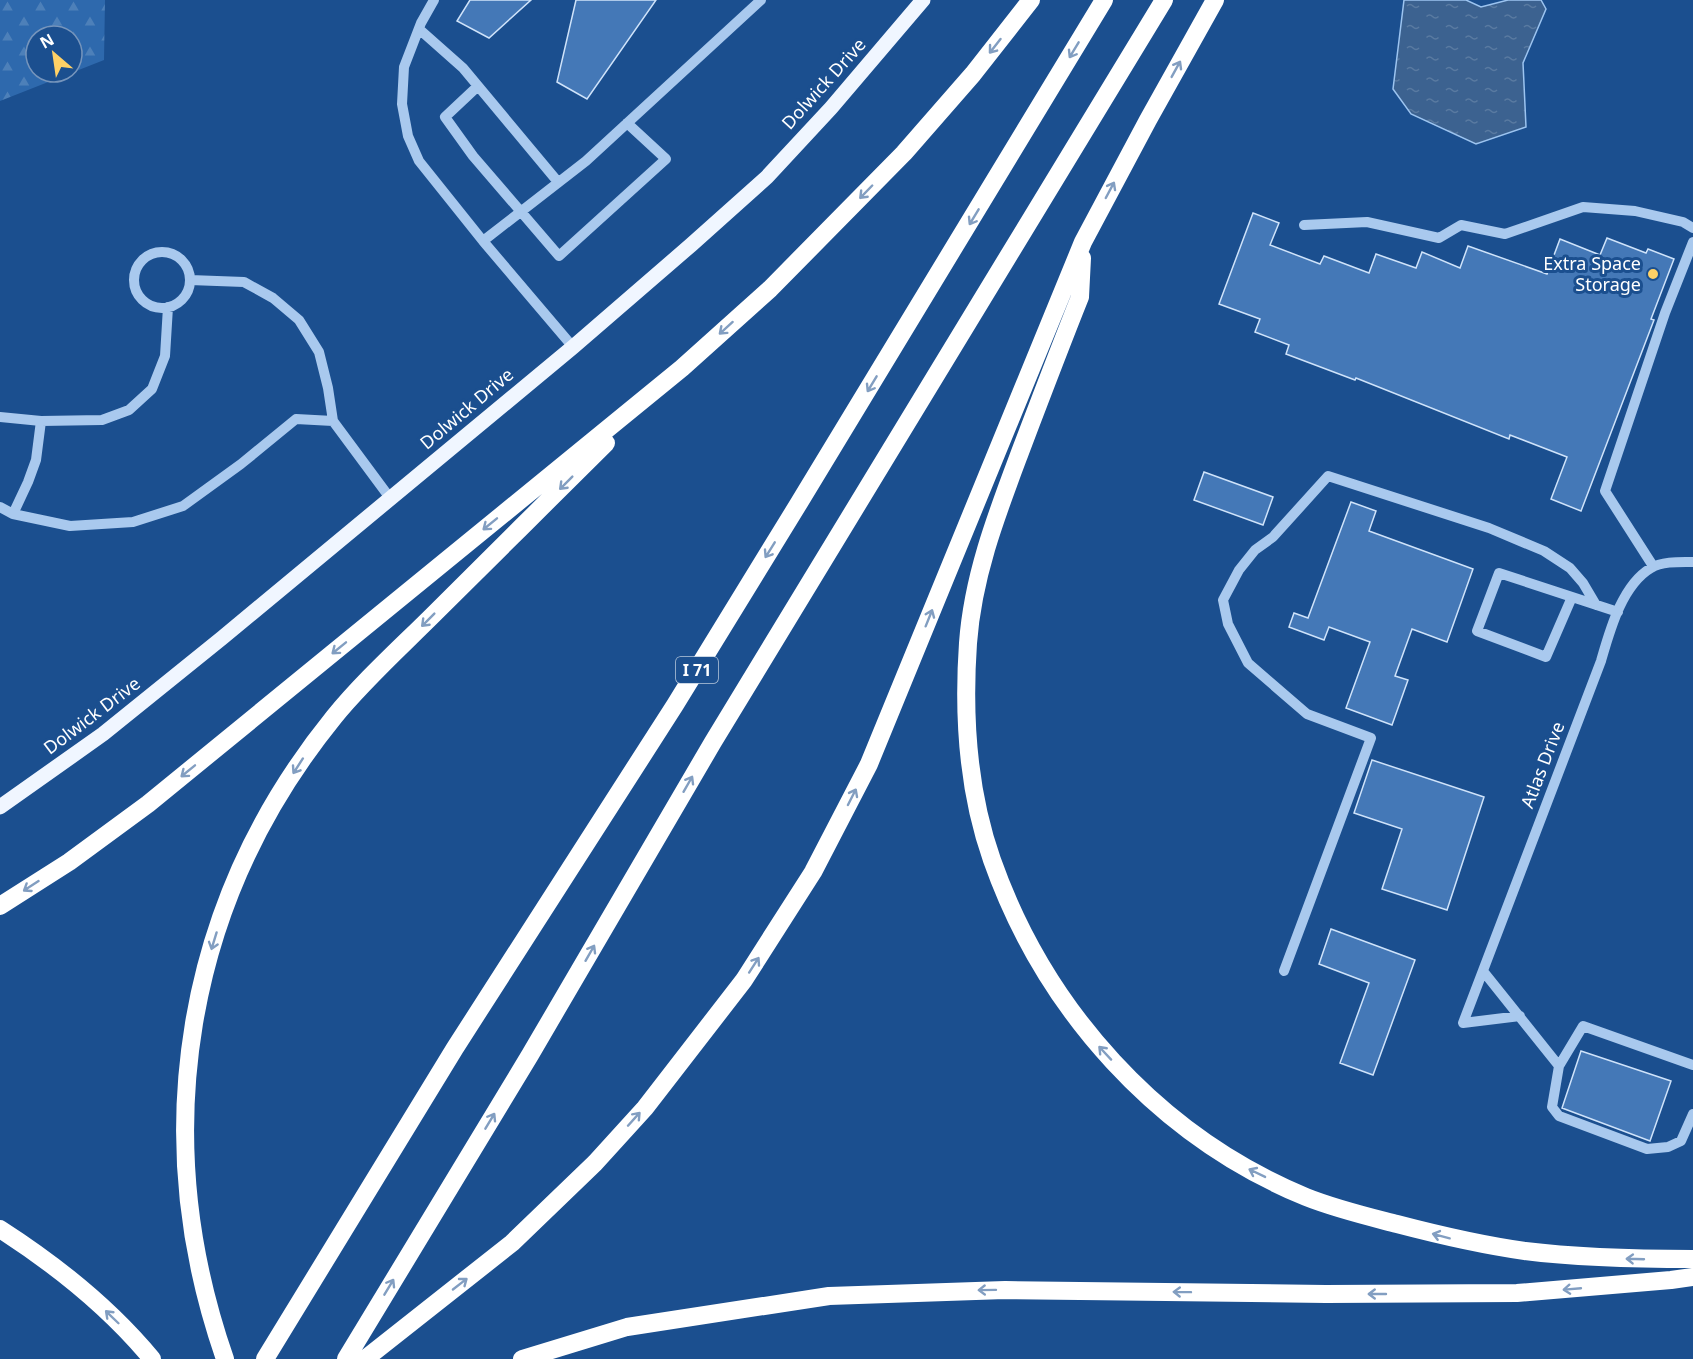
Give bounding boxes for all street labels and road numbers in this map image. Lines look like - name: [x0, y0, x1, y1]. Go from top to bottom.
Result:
- street label: Dolwick Drive: [776, 33, 871, 134]
- street label: Dolwick Drive: [415, 362, 518, 454]
- road number: I 71: [676, 657, 718, 683]
- street label: Dolwick Drive: [38, 671, 145, 759]
- street label: Atlas Drive: [1515, 718, 1569, 811]

